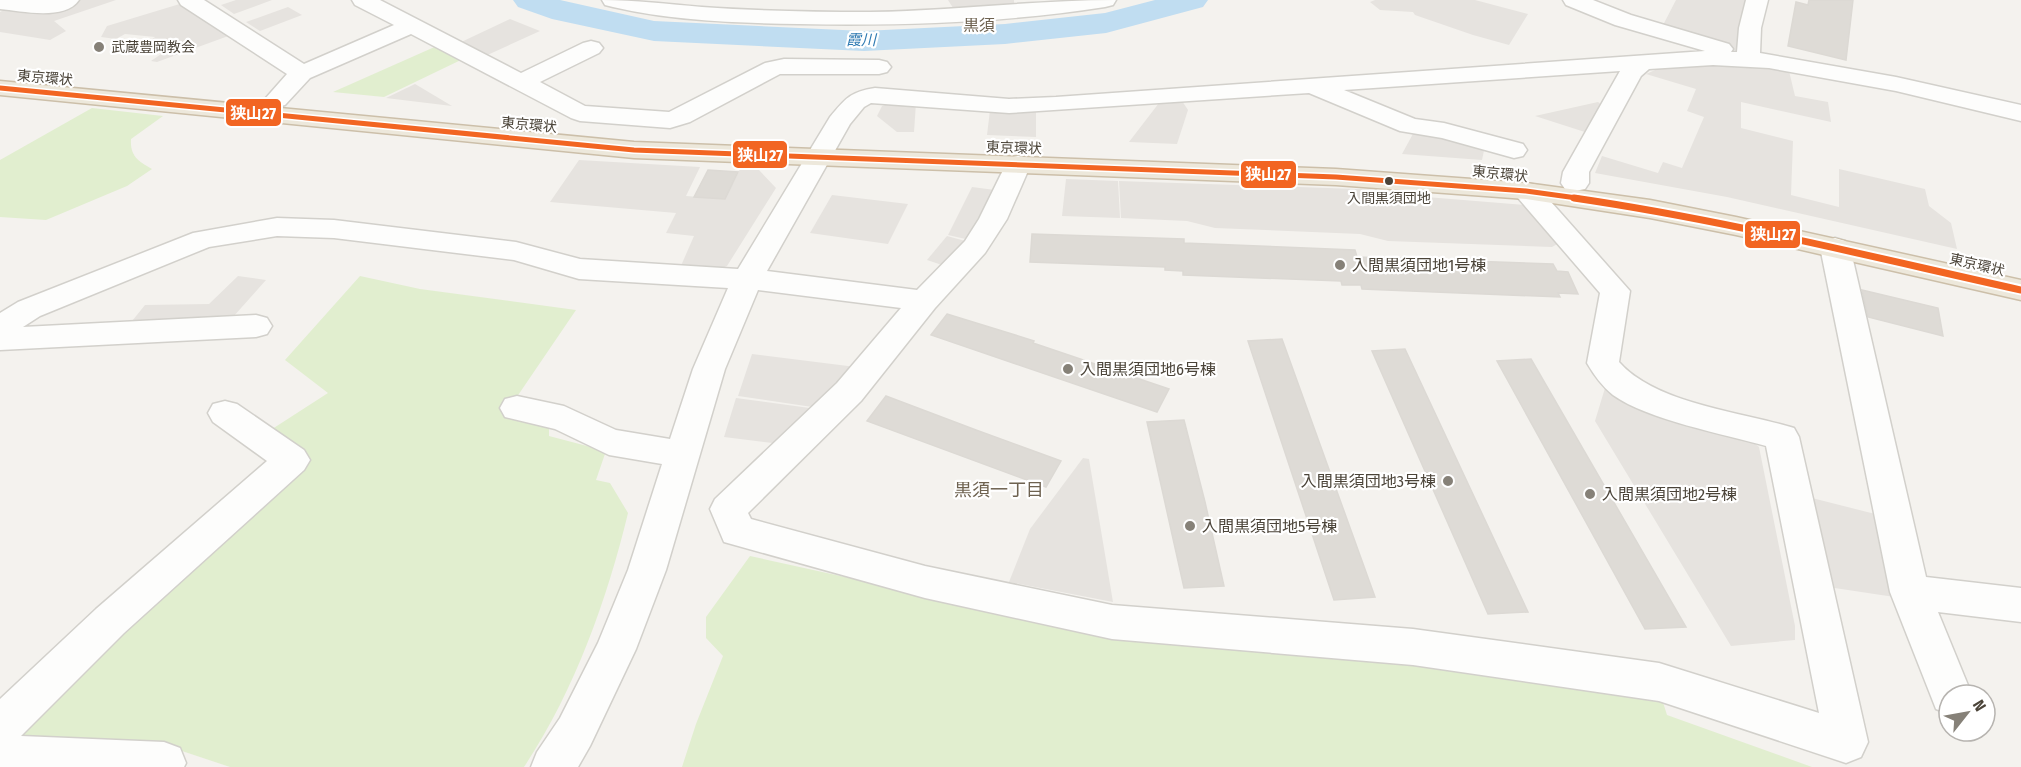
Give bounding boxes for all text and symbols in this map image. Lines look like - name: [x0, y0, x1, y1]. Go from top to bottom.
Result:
- district label: 黒須: [963, 16, 995, 35]
- water label: 霞川: [846, 31, 878, 49]
- place label: 武蔵豊岡教会: [111, 39, 195, 56]
- marker: 武蔵豊岡教会: [92, 40, 106, 54]
- street label: 東京環状: [16, 67, 74, 89]
- line badge: 狭山27: [225, 98, 282, 127]
- text: 狭山27: [230, 104, 276, 123]
- street label: 東京環状: [500, 114, 558, 136]
- street label: 東京環状: [986, 139, 1042, 157]
- line badge: 狭山27: [732, 140, 788, 169]
- text: 狭山27: [737, 146, 783, 165]
- line badge: 狭山27: [1240, 160, 1297, 189]
- street label: 東京環状: [1471, 163, 1529, 185]
- text: 狭山27: [1245, 165, 1291, 184]
- marker: 入間黒須団地: [1383, 175, 1395, 187]
- place label: 入間黒須団地: [1347, 190, 1431, 207]
- line badge: 狭山27: [1744, 220, 1801, 249]
- text: 狭山27: [1750, 225, 1796, 244]
- street label: 東京環状: [1948, 250, 2006, 280]
- place label: 入間黒須団地1号棟: [1352, 256, 1486, 275]
- marker: 入間黒須団地1号棟: [1333, 258, 1347, 272]
- place label: 入間黒須団地6号棟: [1080, 360, 1216, 379]
- marker: 入間黒須団地6号棟: [1061, 362, 1075, 376]
- place label: 入間黒須団地3号棟: [1301, 472, 1436, 491]
- marker: 入間黒須団地3号棟: [1441, 474, 1455, 488]
- district label: 黒須一丁目: [954, 479, 1044, 501]
- place label: 入間黒須団地2号棟: [1602, 485, 1737, 504]
- marker: 入間黒須団地2号棟: [1583, 487, 1597, 501]
- place label: 入間黒須団地5号棟: [1202, 517, 1337, 536]
- marker: 入間黒須団地5号棟: [1183, 519, 1197, 533]
- north arrow: [1937, 683, 1997, 743]
- text: N: [1969, 697, 1990, 715]

